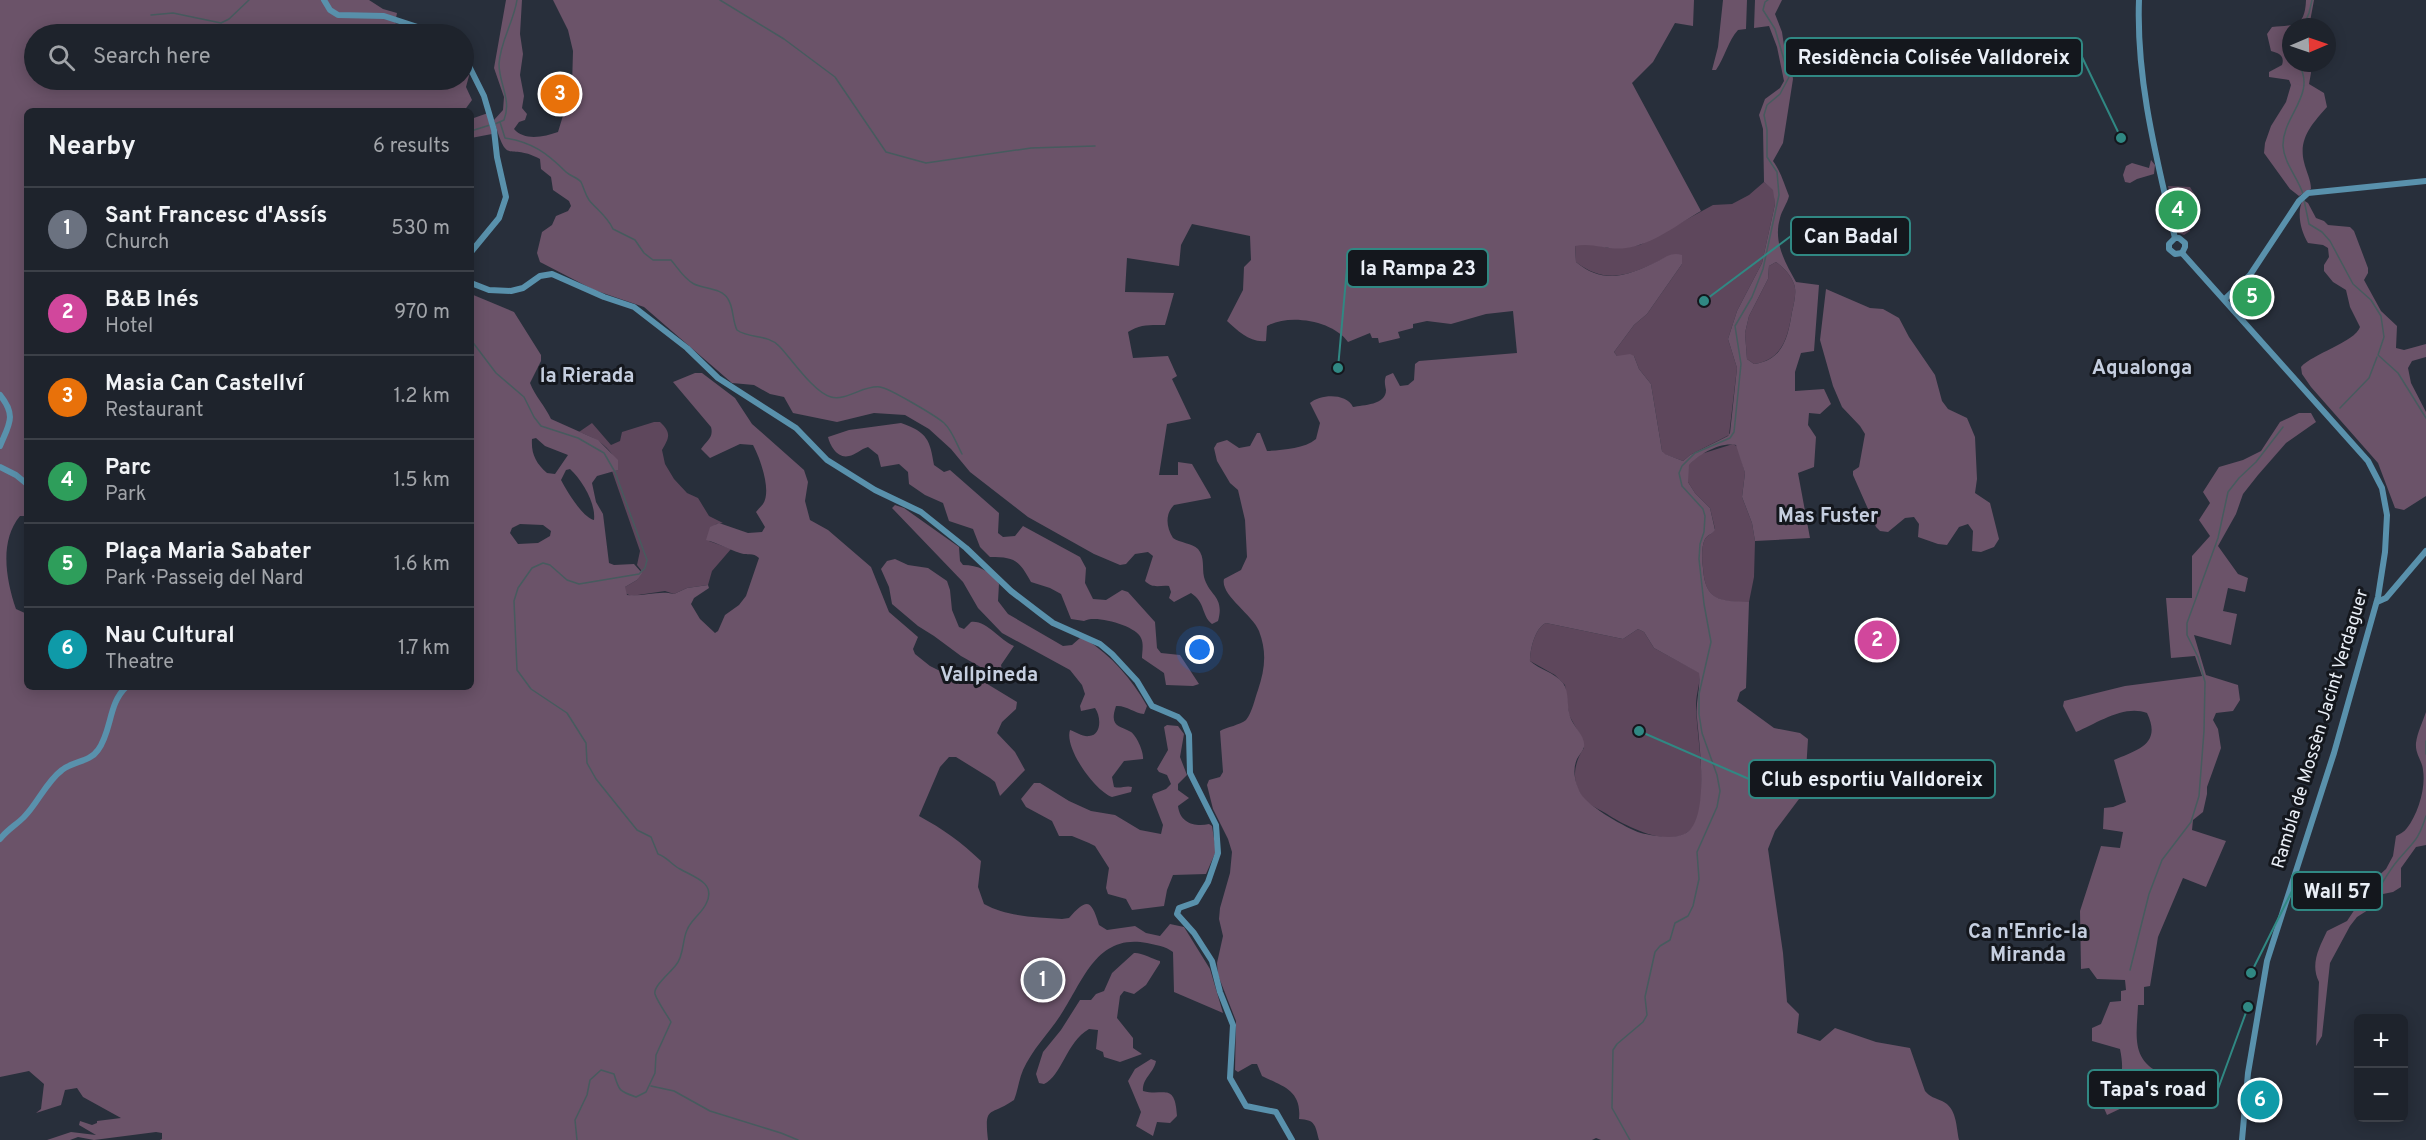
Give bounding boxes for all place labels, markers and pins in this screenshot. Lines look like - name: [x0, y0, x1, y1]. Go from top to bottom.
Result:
- callout: Residència Colisée Valldoreix: [1785, 38, 2082, 76]
- pin: 3: [540, 72, 580, 116]
- pin: 4: [2158, 188, 2198, 232]
- callout: Can Badal: [1791, 217, 1910, 255]
- callout: la Rampa 23: [1347, 249, 1488, 287]
- pin: 5: [2232, 274, 2272, 320]
- pin: 2: [1858, 618, 1896, 662]
- callout: Club esportiu Valldoreix: [1749, 760, 1995, 798]
- callout: Wall 57: [2292, 872, 2382, 910]
- pin: 1: [1024, 958, 1062, 1002]
- callout: Tapa's road: [2088, 1070, 2218, 1108]
- pin: 6: [2240, 1078, 2280, 1122]

